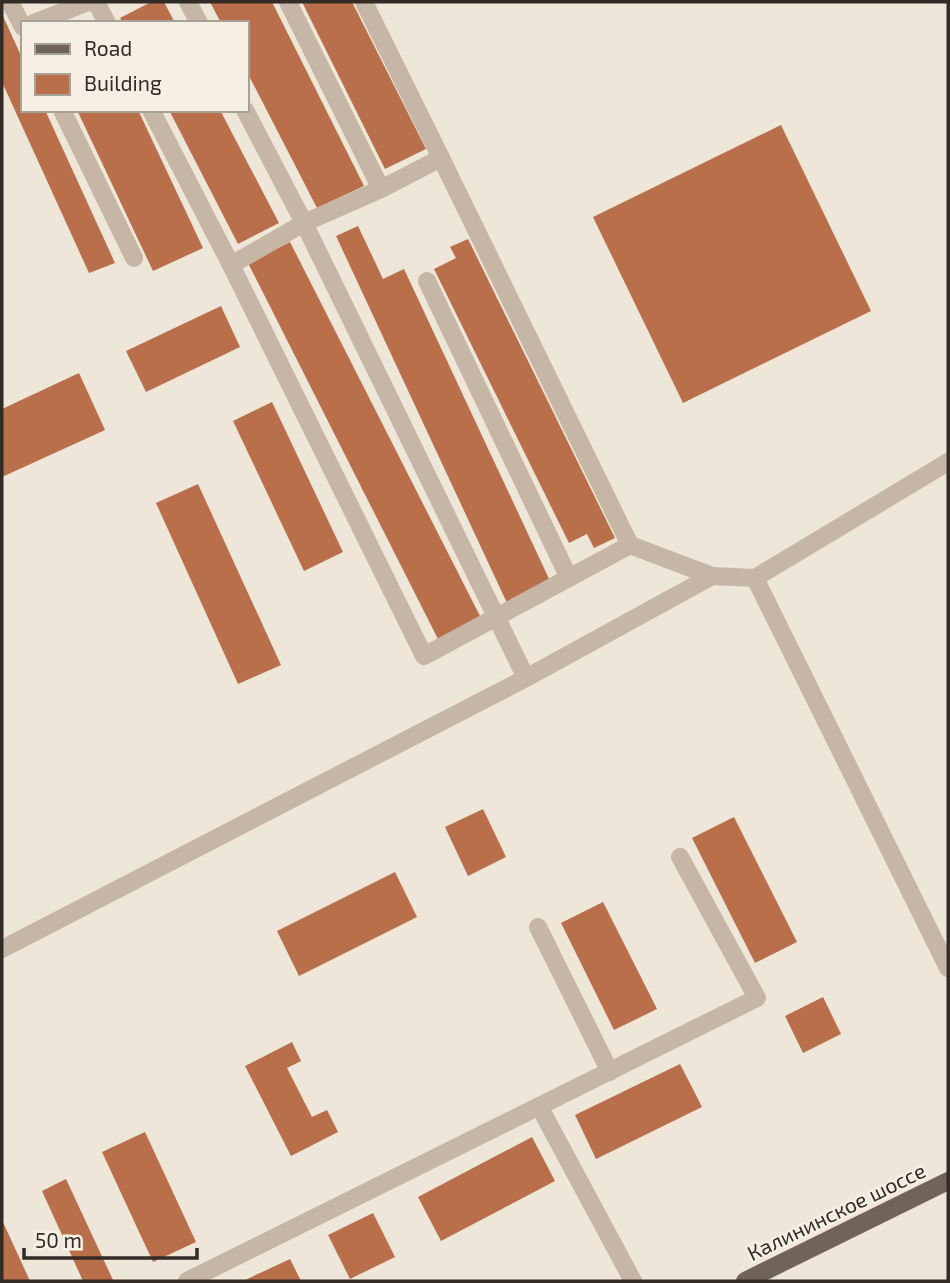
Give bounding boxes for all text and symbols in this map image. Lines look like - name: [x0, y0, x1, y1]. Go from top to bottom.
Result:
- legend: [21, 21, 248, 112]
- text: Road: [84, 35, 132, 60]
- text: Building: [84, 70, 162, 95]
- street label: Калининское шоссе: [743, 1157, 929, 1265]
- scale bar: [24, 1216, 198, 1260]
- text: 50 m: [35, 1227, 82, 1252]

